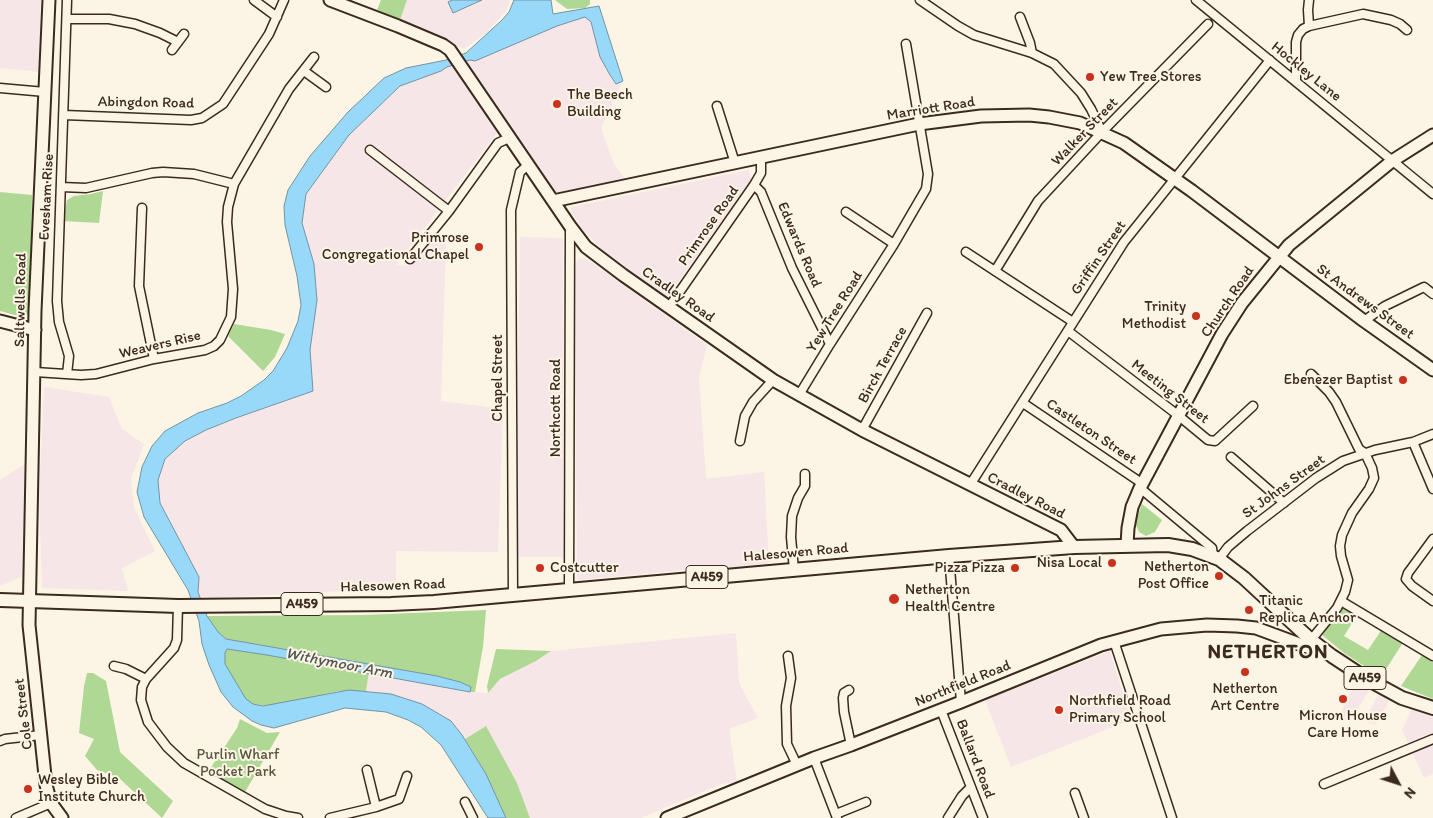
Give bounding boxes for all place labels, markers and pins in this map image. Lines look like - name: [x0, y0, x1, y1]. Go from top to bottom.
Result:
- place label: Yew Tree Stores: [1100, 68, 1202, 86]
- marker: Yew Tree Stores: [1084, 71, 1096, 83]
- place label: The Beech Building: [567, 86, 633, 121]
- marker: The Beech Building: [551, 98, 563, 110]
- place label: Primrose Congregational Chapel: [322, 229, 469, 264]
- marker: Primrose Congregational Chapel: [473, 241, 485, 253]
- place label: Trinity Methodist: [1122, 298, 1186, 333]
- marker: Trinity Methodist: [1190, 310, 1202, 322]
- place label: Ebenezer Baptist: [1284, 371, 1393, 389]
- marker: Ebenezer Baptist: [1397, 374, 1409, 386]
- place label: Nisa Local: [1037, 554, 1102, 572]
- marker: Nisa Local: [1106, 557, 1118, 569]
- place label: Netherton Post Office: [1138, 558, 1209, 593]
- place label: Costcutter: [550, 559, 619, 577]
- place label: Pizza Pizza: [934, 559, 1005, 577]
- marker: Costcutter: [534, 562, 546, 574]
- marker: Pizza Pizza: [1009, 562, 1021, 574]
- marker: Netherton Post Office: [1213, 570, 1225, 582]
- place label: Netherton Health Centre: [905, 581, 995, 616]
- marker: Netherton Health Centre: [887, 592, 901, 606]
- place label: Titanic Replica Anchor: [1259, 592, 1356, 627]
- marker: Titanic Replica Anchor: [1243, 604, 1255, 616]
- marker: Netherton Art Centre: [1239, 666, 1251, 678]
- place label: Netherton Art Centre: [1211, 680, 1279, 715]
- place label: Northfield Road Primary School: [1069, 692, 1171, 727]
- marker: Micron House Care Home: [1337, 693, 1349, 705]
- marker: Northfield Road Primary School: [1053, 704, 1065, 716]
- place label: Micron House Care Home: [1299, 707, 1387, 742]
- place label: Wesley Bible Institute Church: [38, 771, 145, 806]
- marker: Wesley Bible Institute Church: [22, 783, 34, 795]

